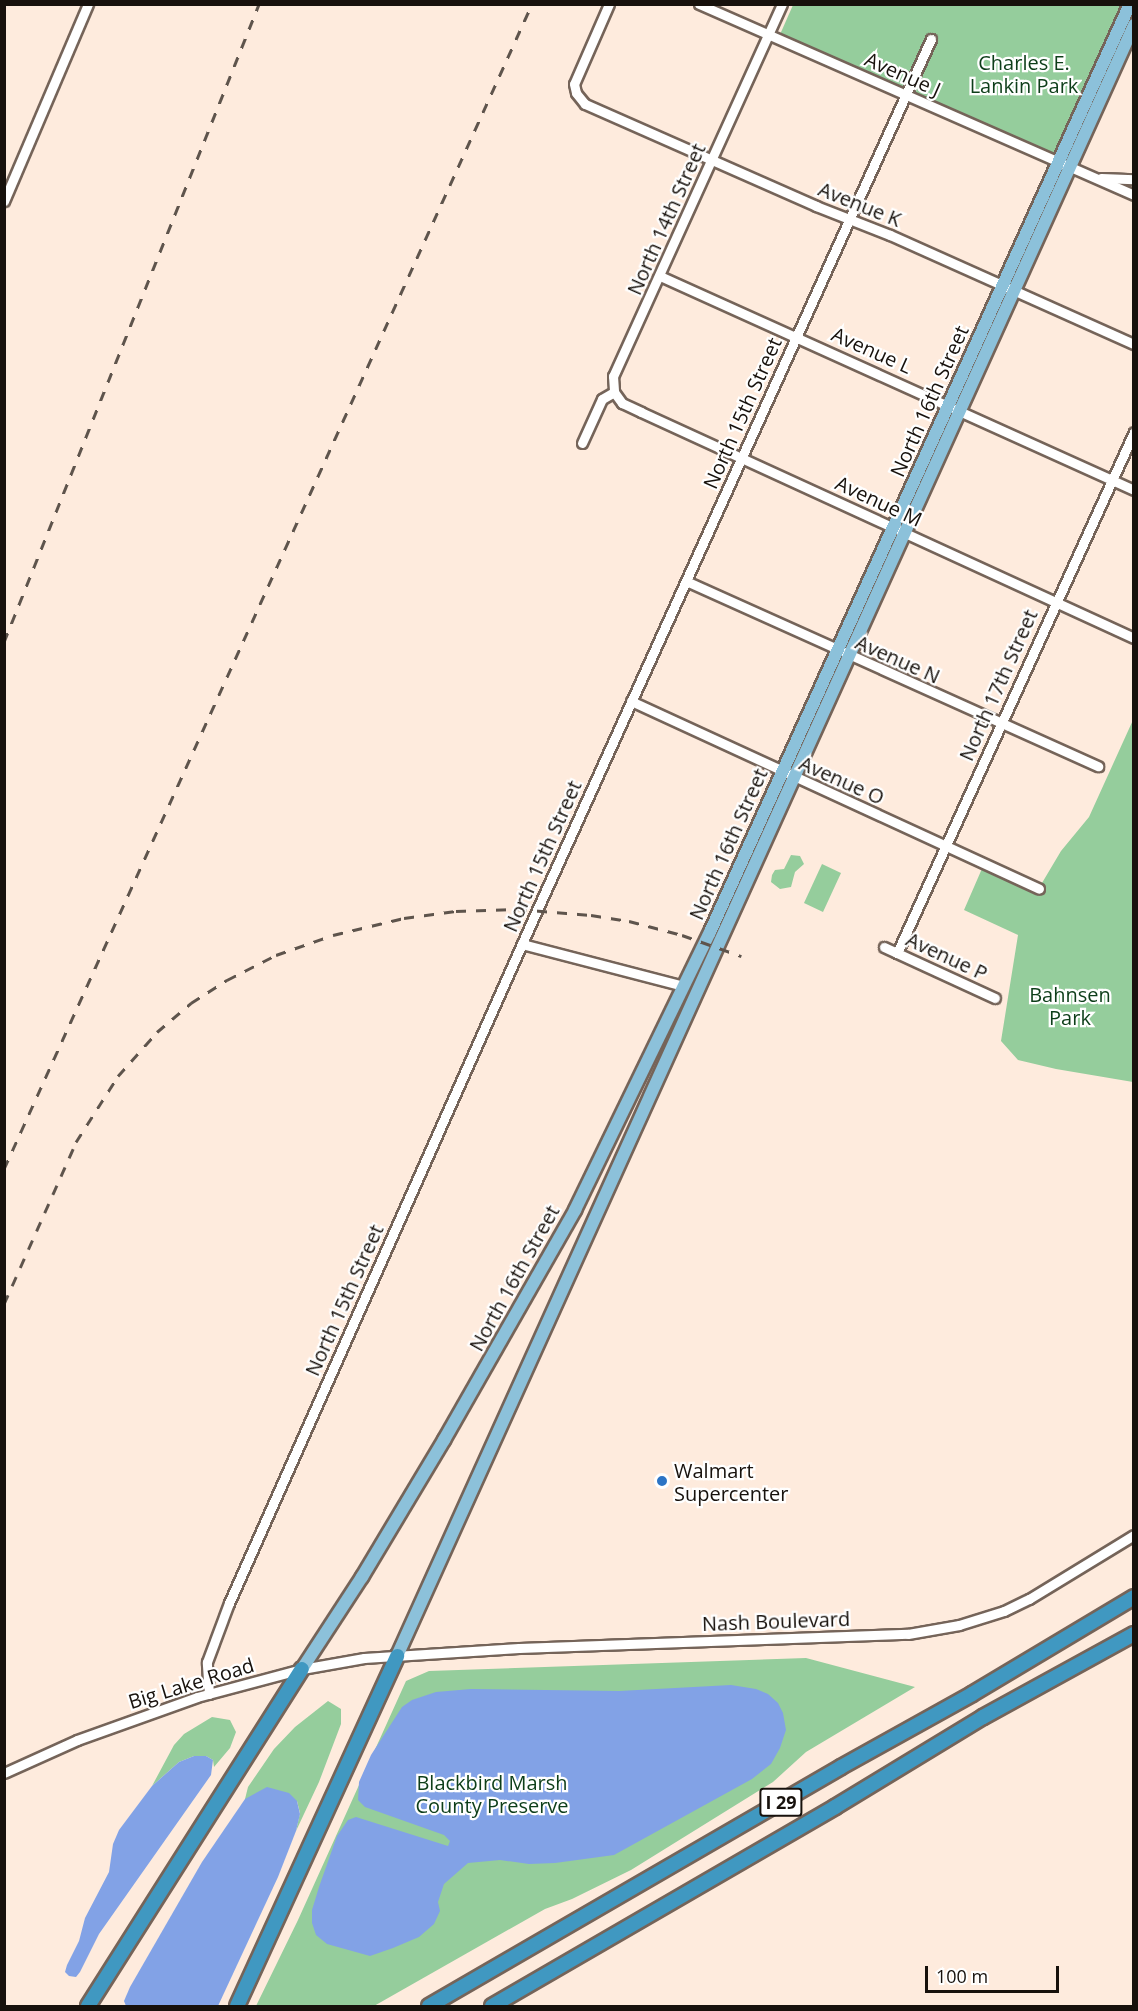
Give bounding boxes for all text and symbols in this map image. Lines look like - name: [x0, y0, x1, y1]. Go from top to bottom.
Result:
- street label: Avenue J: [861, 47, 945, 101]
- park label: Charles E. Lankin Park: [970, 50, 1078, 97]
- street label: North 14th Street: [622, 140, 710, 298]
- street label: Avenue K: [815, 177, 905, 231]
- street label: Avenue L: [828, 322, 916, 378]
- street label: North 16th Street: [885, 322, 973, 480]
- street label: North 15th Street: [698, 334, 786, 492]
- street label: Avenue M: [832, 471, 926, 531]
- street label: North 17th Street: [954, 606, 1042, 764]
- street label: Avenue N: [852, 630, 944, 688]
- street label: Avenue O: [796, 751, 888, 809]
- street label: North 16th Street: [684, 765, 772, 923]
- street label: North 15th Street: [498, 777, 586, 935]
- street label: Avenue P: [903, 927, 991, 985]
- park label: Bahnsen Park: [1029, 983, 1111, 1030]
- street label: North 16th Street: [464, 1201, 564, 1355]
- street label: North 15th Street: [300, 1221, 388, 1379]
- place label: Walmart Supercenter: [674, 1458, 788, 1505]
- marker: Walmart Supercenter: [655, 1474, 669, 1488]
- street label: Nash Boulevard: [702, 1606, 850, 1636]
- street label: Big Lake Road: [125, 1652, 257, 1714]
- park label: Blackbird Marsh County Preserve: [415, 1771, 569, 1818]
- road number: I 29: [758, 1787, 804, 1817]
- scale bar: [928, 1954, 1062, 1992]
- text: 100 m: [936, 1964, 988, 1988]

